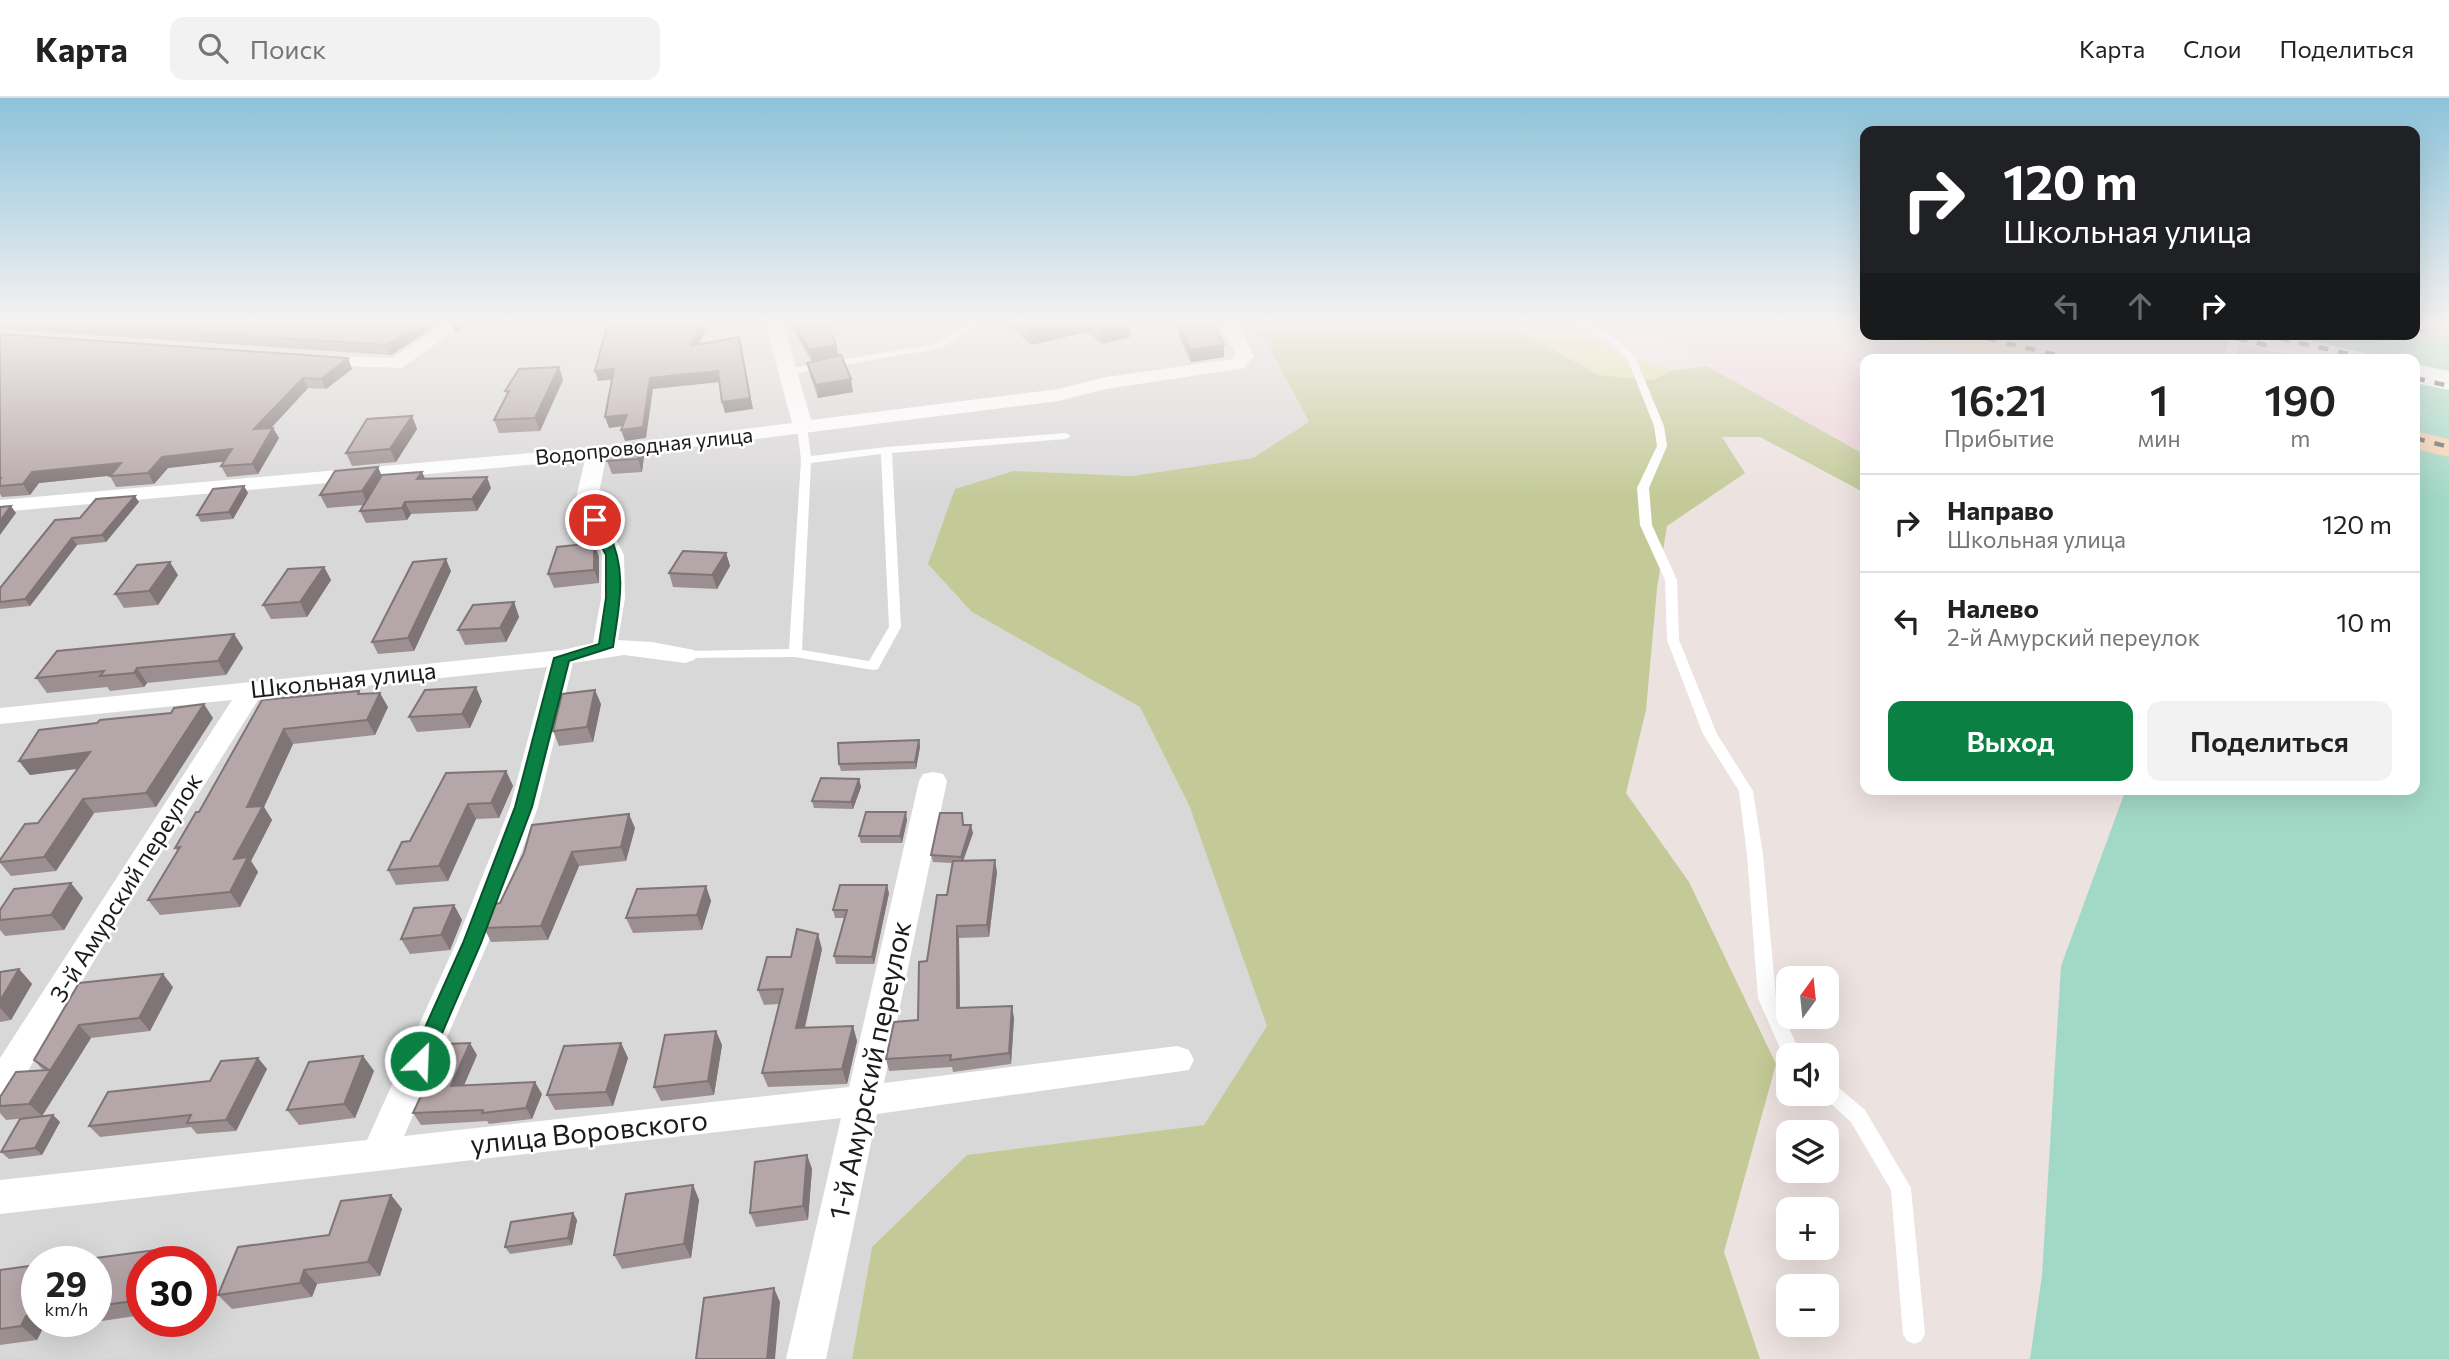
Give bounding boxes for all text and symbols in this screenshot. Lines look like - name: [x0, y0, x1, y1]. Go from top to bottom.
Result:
- search box: [170, 17, 660, 80]
- text: Карта: [35, 28, 128, 69]
- icon: search: [194, 29, 232, 67]
- text: Поиск: [250, 33, 326, 64]
- text: Карта: [2079, 34, 2145, 63]
- text: Слои: [2183, 34, 2241, 63]
- text: Поделиться: [2279, 34, 2414, 63]
- text: 120 m: [2003, 150, 2137, 210]
- icon: right: [1888, 154, 1979, 245]
- text: Школьная улица: [2003, 210, 2252, 250]
- icon: left: [2048, 287, 2086, 325]
- icon: ahead: [2121, 287, 2159, 325]
- icon: right: [2194, 287, 2232, 325]
- text: 16:21: [1950, 373, 2048, 425]
- text: 1: [2150, 373, 2169, 425]
- text: 190: [2264, 373, 2336, 425]
- street label: Водопроводная улица: [534, 421, 754, 469]
- text: Прибытие: [1944, 424, 2054, 452]
- text: мин: [2138, 424, 2181, 452]
- text: m: [2290, 424, 2310, 452]
- pin: [565, 490, 625, 550]
- text: Направо: [1947, 494, 2054, 525]
- icon: arrive: [576, 501, 614, 539]
- icon: right: [1888, 504, 1926, 542]
- text: 120 m: [2322, 508, 2392, 539]
- text: Школьная улица: [1947, 525, 2126, 553]
- text: Налево: [1947, 592, 2039, 623]
- icon: left: [1888, 602, 1926, 640]
- text: 10 m: [2336, 606, 2392, 637]
- text: 2-й Амурский переулок: [1947, 623, 2200, 651]
- street label: Школьная улица: [249, 655, 437, 703]
- button: Выход: [1888, 701, 2133, 781]
- button: Поделиться: [2147, 701, 2392, 781]
- street label: 3-й Амурский переулок: [43, 767, 207, 1007]
- street label: 1-й Амурский переулок: [821, 918, 917, 1222]
- north arrow: [1776, 966, 1839, 1029]
- map controls: [1776, 966, 1839, 1337]
- position arrow: [383, 1024, 457, 1098]
- button: sound: [1776, 1043, 1839, 1106]
- street label: улица Воровского: [469, 1102, 709, 1160]
- button: layers: [1776, 1120, 1839, 1183]
- button: +: [1776, 1197, 1839, 1260]
- speed limit sign: 30: [126, 1246, 217, 1337]
- text: 29: [46, 1261, 87, 1304]
- button: −: [1776, 1274, 1839, 1337]
- text: km/h: [45, 1298, 88, 1320]

